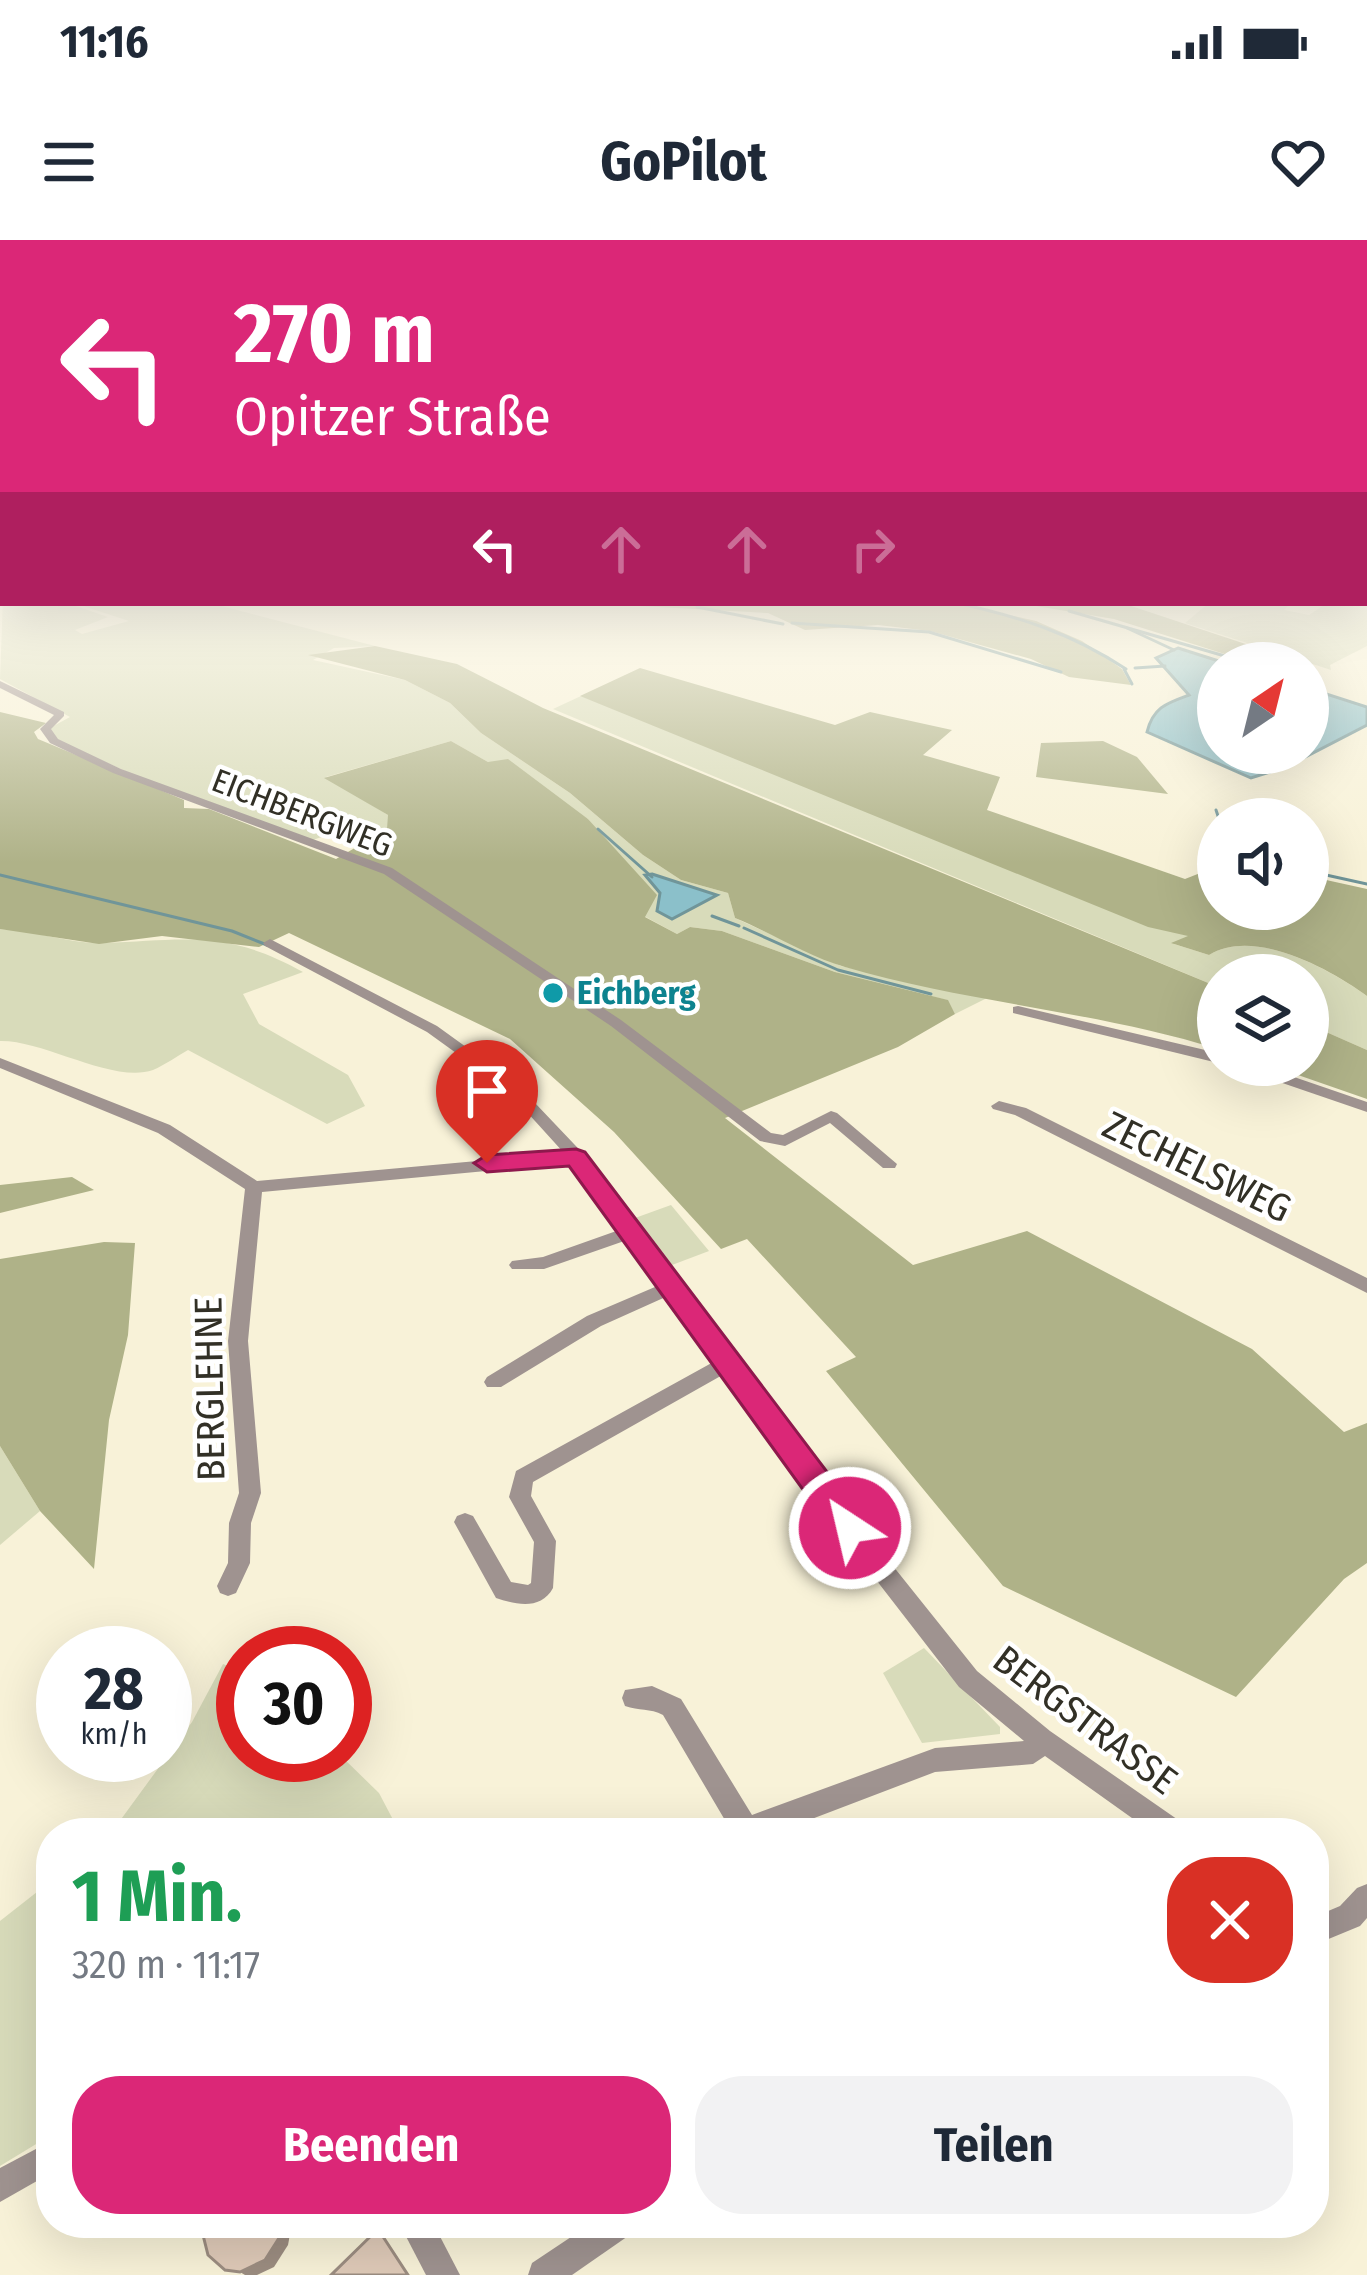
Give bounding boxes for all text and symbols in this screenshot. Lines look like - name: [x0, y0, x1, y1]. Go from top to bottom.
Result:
- text: 11:16: [60, 15, 149, 69]
- icon: menu: [36, 129, 102, 195]
- icon: heart: [1265, 129, 1331, 195]
- text: GoPilot: [600, 130, 767, 194]
- text: 270 m: [234, 283, 435, 384]
- icon: left: [36, 288, 192, 444]
- text: Opitzer Straße: [234, 385, 551, 449]
- icon: left: [462, 516, 528, 582]
- icon: ahead: [588, 516, 654, 582]
- icon: ahead: [714, 516, 780, 582]
- icon: right: [840, 516, 906, 582]
- north arrow: [1197, 642, 1329, 774]
- map controls: [1197, 642, 1329, 1086]
- street label: EICHBERGWEG: [206, 760, 398, 866]
- button: sound: [1197, 798, 1329, 930]
- button: layers: [1197, 954, 1329, 1086]
- place label: Eichberg: [577, 973, 696, 1013]
- marker: Eichberg: [540, 980, 566, 1006]
- pin: [436, 1040, 538, 1163]
- icon: arrive: [454, 1058, 520, 1124]
- street label: ZECHELSWEG: [1096, 1102, 1298, 1232]
- street label: BERGLEHNE: [185, 1297, 235, 1481]
- position arrow: [787, 1465, 913, 1591]
- speed limit sign: 30: [216, 1626, 372, 1782]
- street label: BERGSTRASSE: [984, 1636, 1186, 1804]
- text: 28: [84, 1653, 144, 1725]
- text: km/h: [81, 1716, 147, 1752]
- text: 1 Min.: [72, 1854, 242, 1940]
- button: close: [1167, 1857, 1293, 1983]
- text: 320 m · 11:17: [72, 1942, 260, 1988]
- button: Beenden: [72, 2076, 671, 2214]
- button: Teilen: [695, 2076, 1293, 2214]

